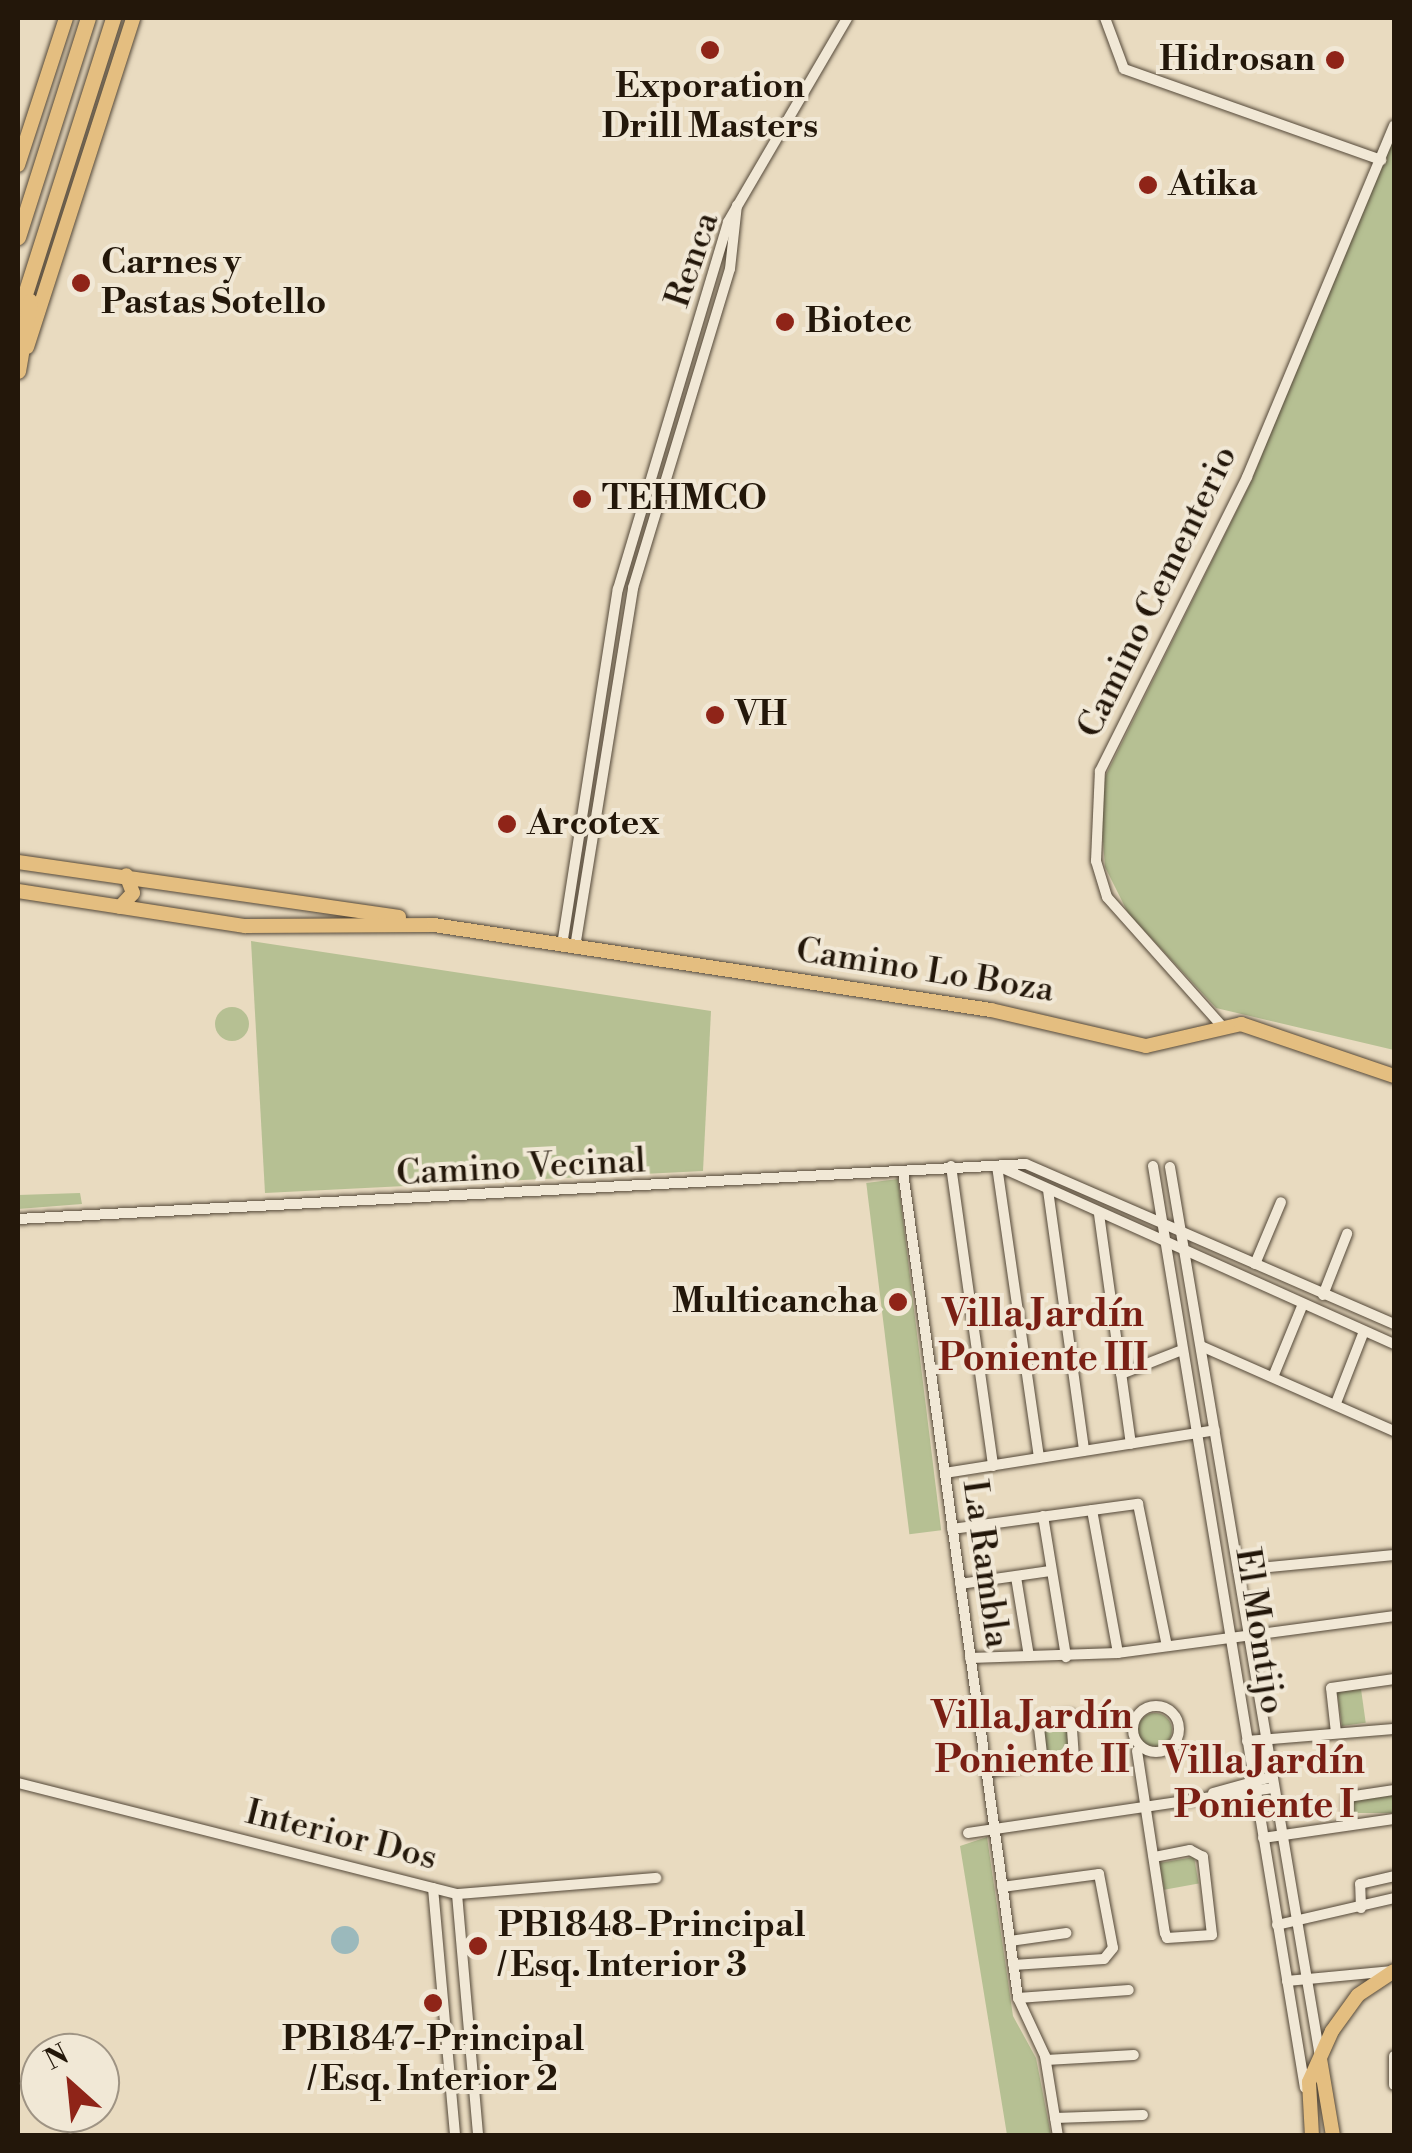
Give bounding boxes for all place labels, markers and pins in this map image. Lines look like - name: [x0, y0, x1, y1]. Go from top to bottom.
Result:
- marker: Exporation Drill Masters: [699, 39, 721, 61]
- place label: Hidrosan: [1159, 39, 1315, 81]
- marker: Hidrosan: [1324, 49, 1346, 71]
- place label: Exporation Drill Masters: [602, 66, 818, 148]
- place label: Atika: [1168, 164, 1257, 206]
- marker: Atika: [1137, 174, 1159, 196]
- place label: Carnes y Pastas Sotello: [101, 242, 326, 324]
- marker: Carnes y Pastas Sotello: [70, 272, 92, 294]
- place label: Biotec: [805, 301, 912, 343]
- marker: Biotec: [774, 311, 796, 333]
- place label: TEHMCO: [602, 478, 767, 520]
- marker: TEHMCO: [571, 488, 593, 510]
- place label: VH: [735, 694, 787, 736]
- marker: VH: [704, 704, 726, 726]
- place label: Arcotex: [527, 803, 659, 845]
- marker: Arcotex: [496, 813, 518, 835]
- place label: Multicancha: [672, 1281, 878, 1323]
- marker: Multicancha: [887, 1291, 909, 1313]
- place label: PB1848-Principal / Esq. Interior 3: [498, 1905, 805, 1987]
- marker: PB1848-Principal / Esq. Interior 3: [467, 1935, 489, 1957]
- marker: PB1847-Principal / Esq. Interior 2: [422, 1992, 444, 2014]
- place label: PB1847-Principal / Esq. Interior 2: [282, 2019, 584, 2101]

